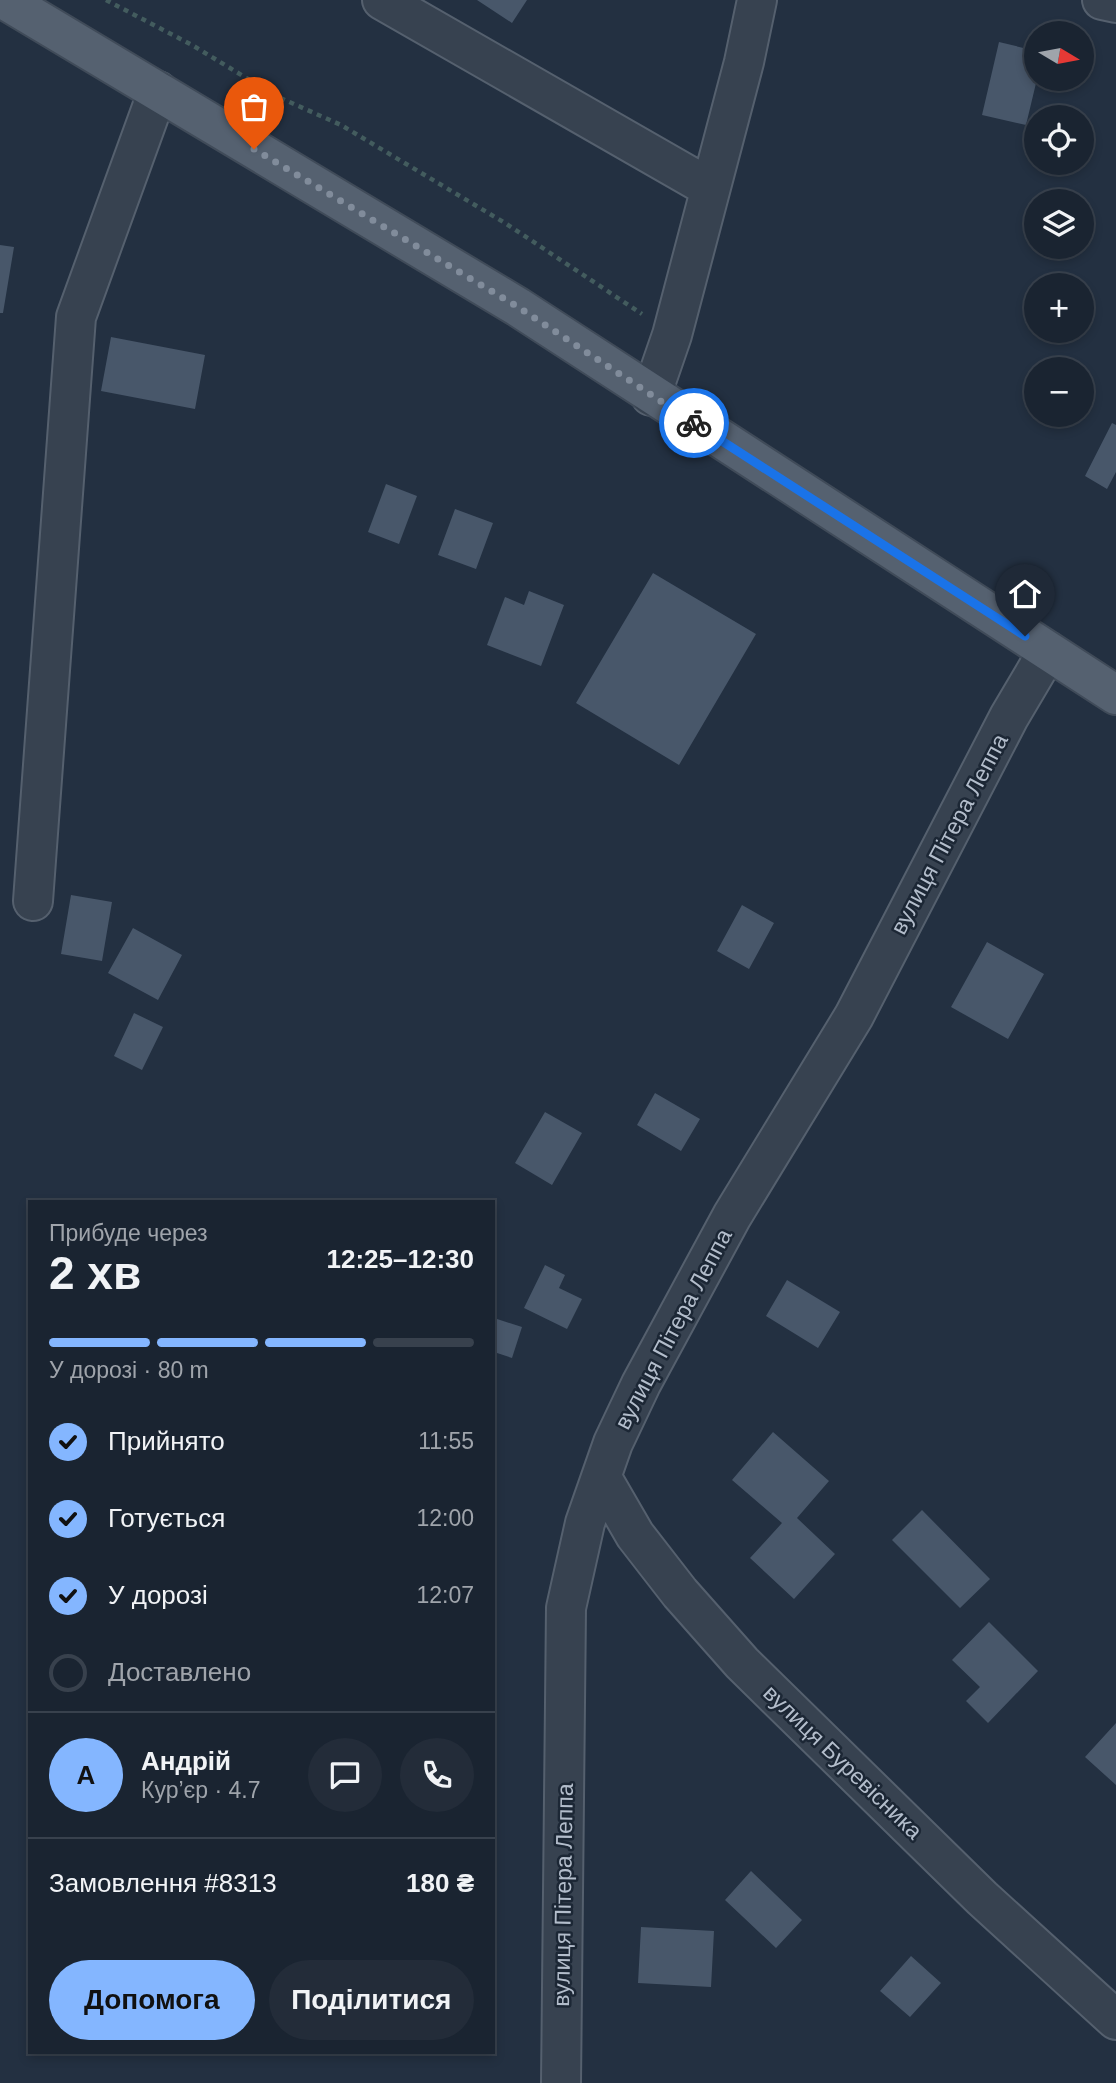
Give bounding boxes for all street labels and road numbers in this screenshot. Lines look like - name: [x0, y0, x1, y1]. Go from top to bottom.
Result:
- street label: вулиця Пітера Леппа: [885, 729, 1013, 939]
- street label: вулиця Пітера Леппа: [609, 1224, 737, 1434]
- street label: вулиця Буревісника: [758, 1680, 928, 1844]
- street label: вулиця Пітера Леппа: [548, 1783, 578, 2007]

